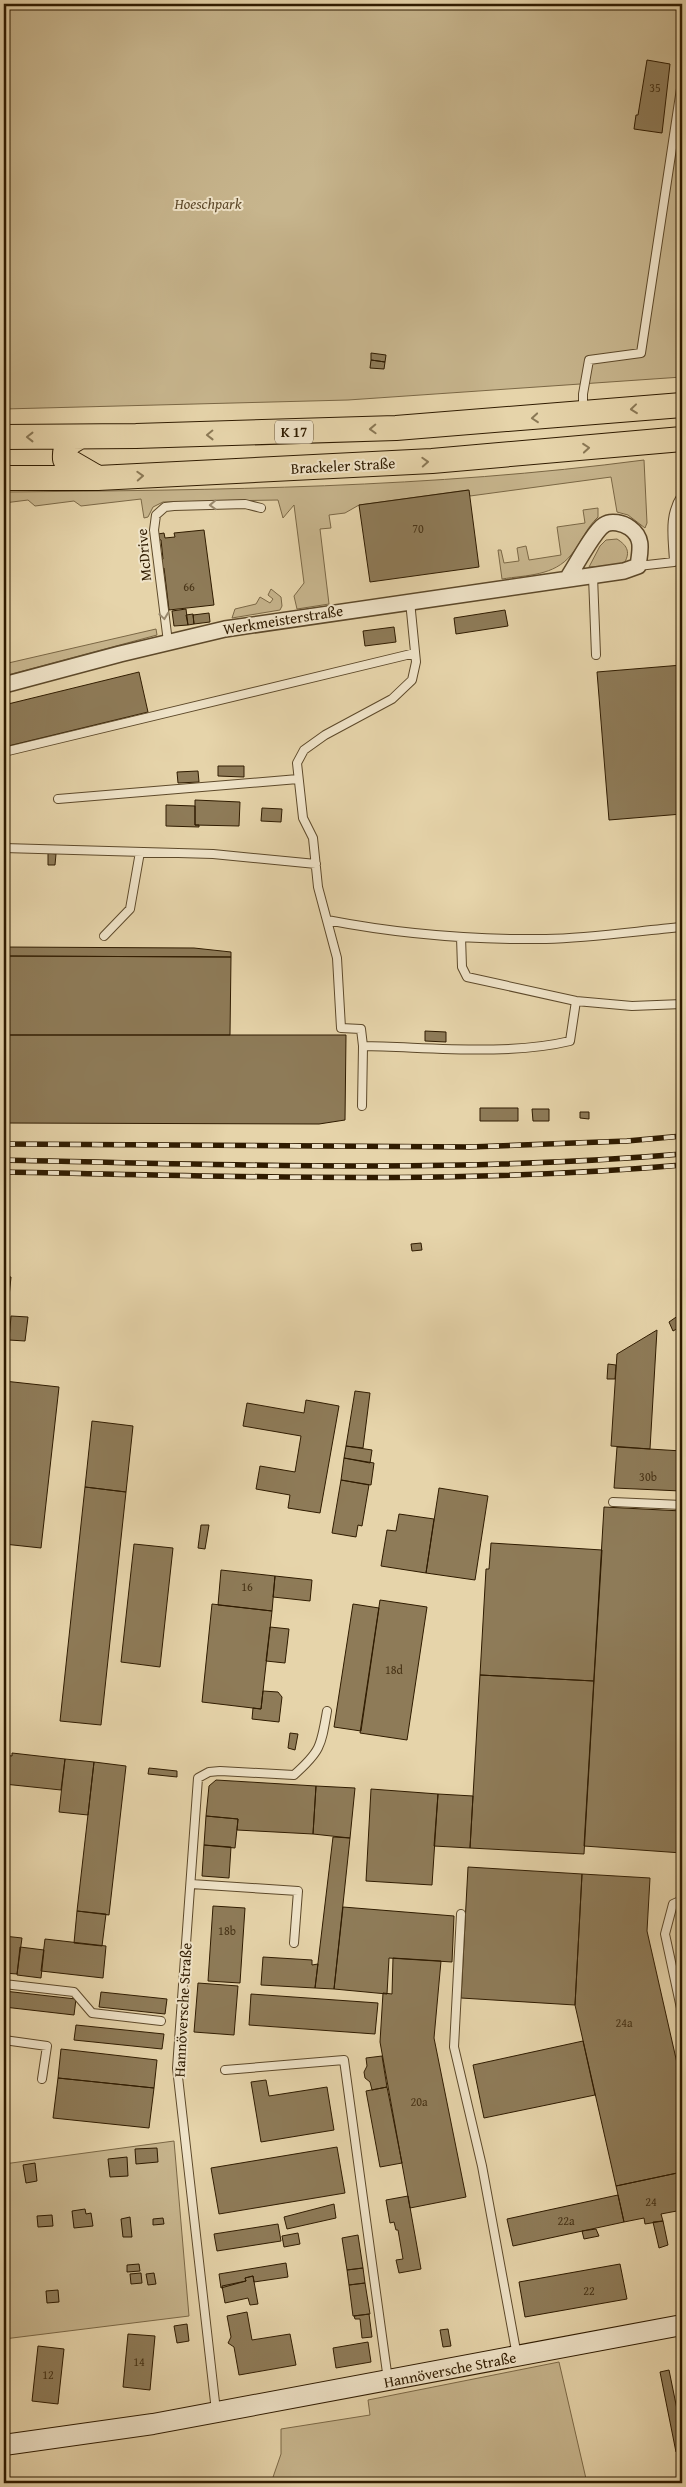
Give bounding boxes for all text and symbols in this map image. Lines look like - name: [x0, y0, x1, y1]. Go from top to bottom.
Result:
- house number: 35: [649, 79, 661, 96]
- park label: Hoeschpark: [173, 193, 242, 214]
- one-way arrow: [629, 404, 637, 415]
- one-way arrow: [531, 413, 539, 424]
- road number: K 17: [275, 421, 313, 444]
- one-way arrow: [368, 424, 376, 435]
- one-way arrow: [206, 429, 214, 440]
- one-way arrow: [26, 432, 34, 442]
- one-way arrow: [583, 443, 591, 454]
- street label: Brackeler Straße: [290, 452, 396, 479]
- one-way arrow: [421, 456, 429, 467]
- one-way arrow: [136, 471, 144, 482]
- one-way arrow: [209, 500, 217, 510]
- house number: 70: [412, 520, 424, 537]
- street label: McDrive: [131, 528, 156, 582]
- house number: 66: [183, 578, 195, 595]
- street label: Werkmeisterstraße: [221, 600, 344, 639]
- one-way arrow: [158, 612, 169, 620]
- house number: 30b: [639, 1468, 657, 1485]
- house number: 16: [241, 1578, 253, 1595]
- house number: 18d: [385, 1661, 404, 1678]
- house number: 18b: [218, 1922, 236, 1939]
- street label: Hannöversche Straße: [168, 1942, 197, 2078]
- house number: 24a: [615, 2014, 633, 2031]
- house number: 20a: [410, 2093, 428, 2110]
- house number: 24: [645, 2193, 657, 2210]
- house number: 22a: [557, 2212, 575, 2229]
- house number: 22: [583, 2282, 595, 2299]
- street label: Hannöversche Straße: [382, 2346, 518, 2393]
- house number: 14: [133, 2353, 145, 2370]
- house number: 12: [42, 2366, 54, 2383]

